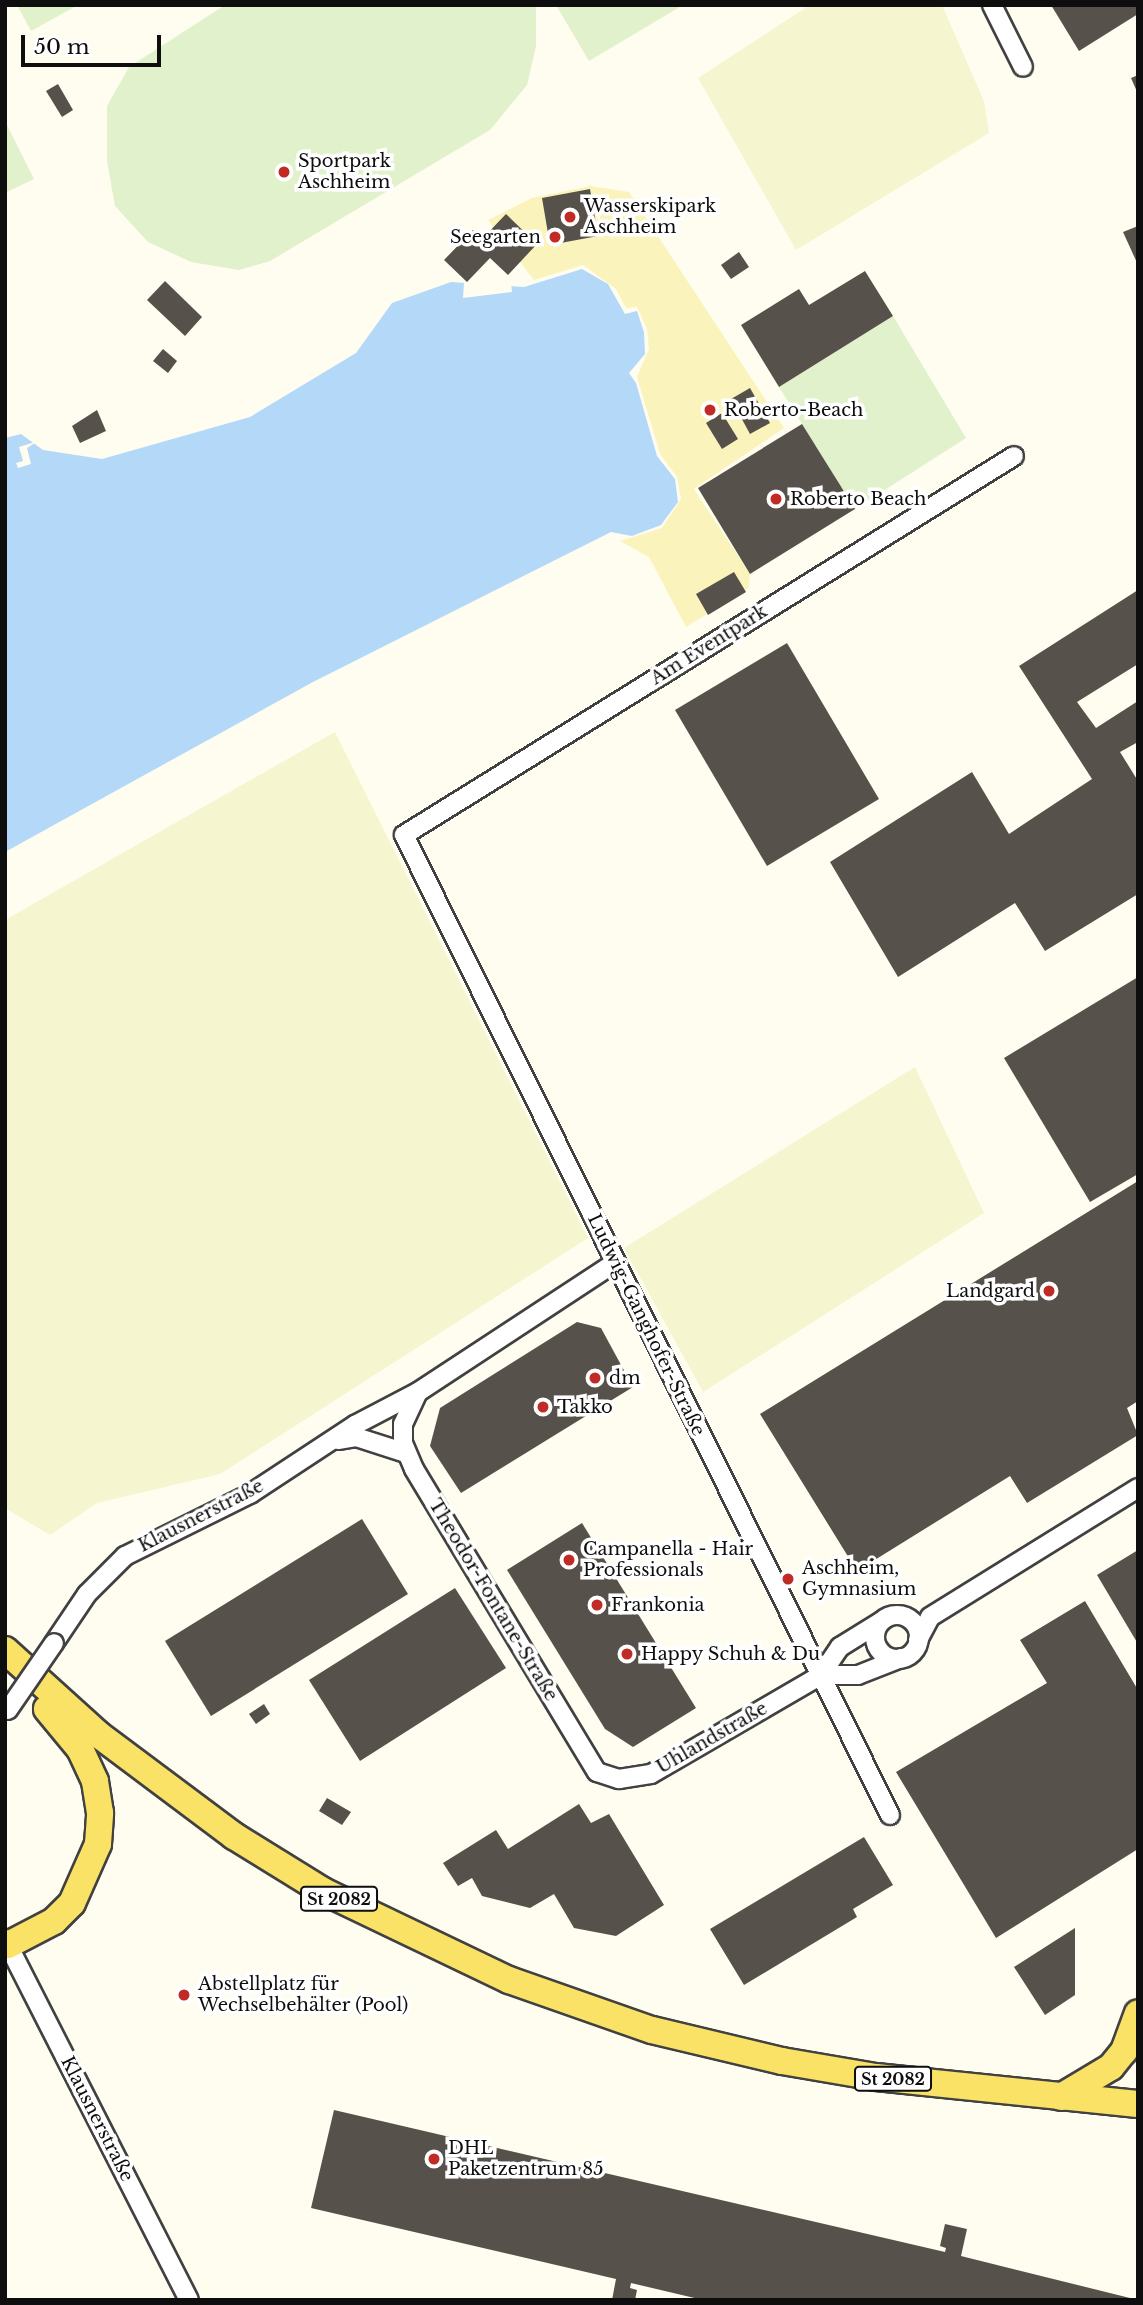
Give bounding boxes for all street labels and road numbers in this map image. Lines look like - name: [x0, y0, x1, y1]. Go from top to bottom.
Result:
- street label: Am Eventpark: [647, 601, 771, 689]
- street label: Ludwig-Ganghofer-Straße: [583, 1211, 709, 1439]
- street label: Klausnerstraße: [135, 1475, 267, 1557]
- street label: Theodor-Fontane-Straße: [424, 1495, 562, 1705]
- street label: Uhlandstraße: [653, 1698, 771, 1778]
- road number: St 2082: [299, 1886, 379, 1912]
- street label: Klausnerstraße: [56, 2053, 138, 2185]
- road number: St 2082: [853, 2066, 933, 2092]

